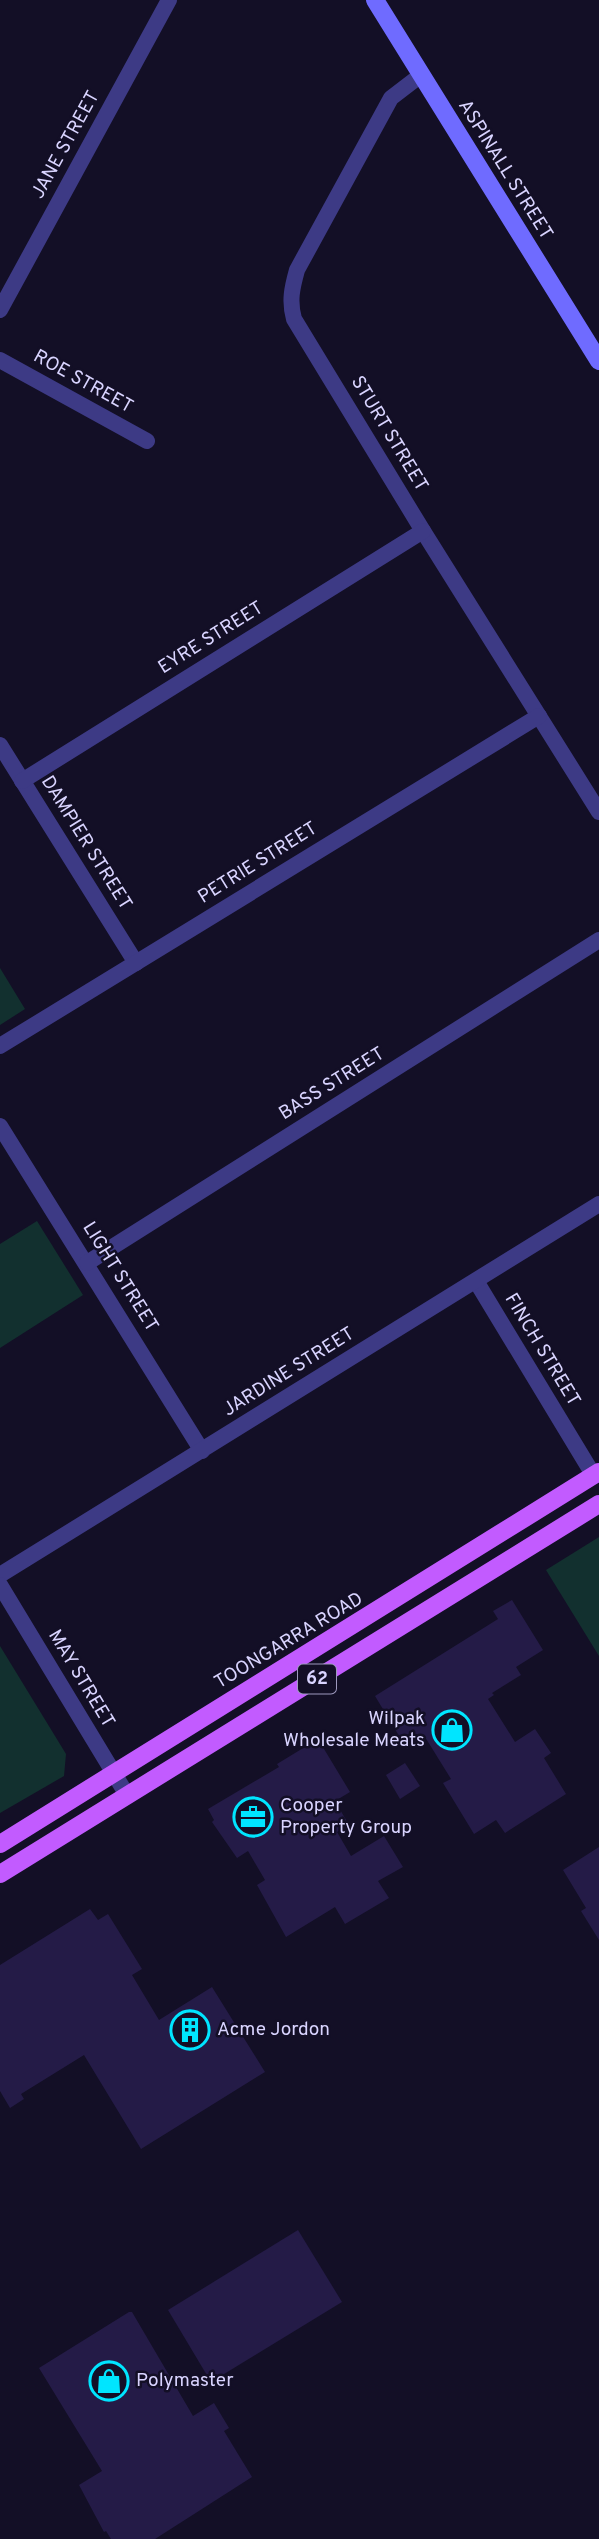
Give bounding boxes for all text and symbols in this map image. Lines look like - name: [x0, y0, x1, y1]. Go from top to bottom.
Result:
- street label: JANE STREET: [26, 87, 106, 203]
- street label: ASPINALL STREET: [452, 96, 558, 244]
- street label: ROE STREET: [29, 345, 137, 419]
- street label: STURT STREET: [345, 372, 433, 496]
- street label: EYRE STREET: [154, 596, 268, 680]
- street label: DAMPIER STREET: [35, 771, 137, 915]
- street label: PETRIE STREET: [194, 817, 322, 909]
- street label: BASS STREET: [275, 1042, 389, 1126]
- street label: LIGHT STREET: [77, 1217, 163, 1337]
- street label: FINCH STREET: [499, 1289, 585, 1411]
- street label: JARDINE STREET: [219, 1322, 359, 1422]
- street label: TOONGARRA ROAD: [210, 1587, 368, 1695]
- street label: MAY STREET: [42, 1626, 120, 1732]
- road number: 62: [298, 1664, 336, 1694]
- place label: Wilpak Wholesale Meats: [283, 1707, 425, 1753]
- shop icon: Wilpak Wholesale Meats: [431, 1709, 473, 1751]
- place label: Cooper Property Group: [280, 1794, 412, 1840]
- office icon: Cooper Property Group: [232, 1796, 274, 1838]
- building icon: Acme Jordon: [169, 2009, 211, 2051]
- place label: Acme Jordon: [217, 2018, 330, 2042]
- shop icon: Polymaster: [88, 2360, 130, 2402]
- place label: Polymaster: [136, 2369, 234, 2393]

